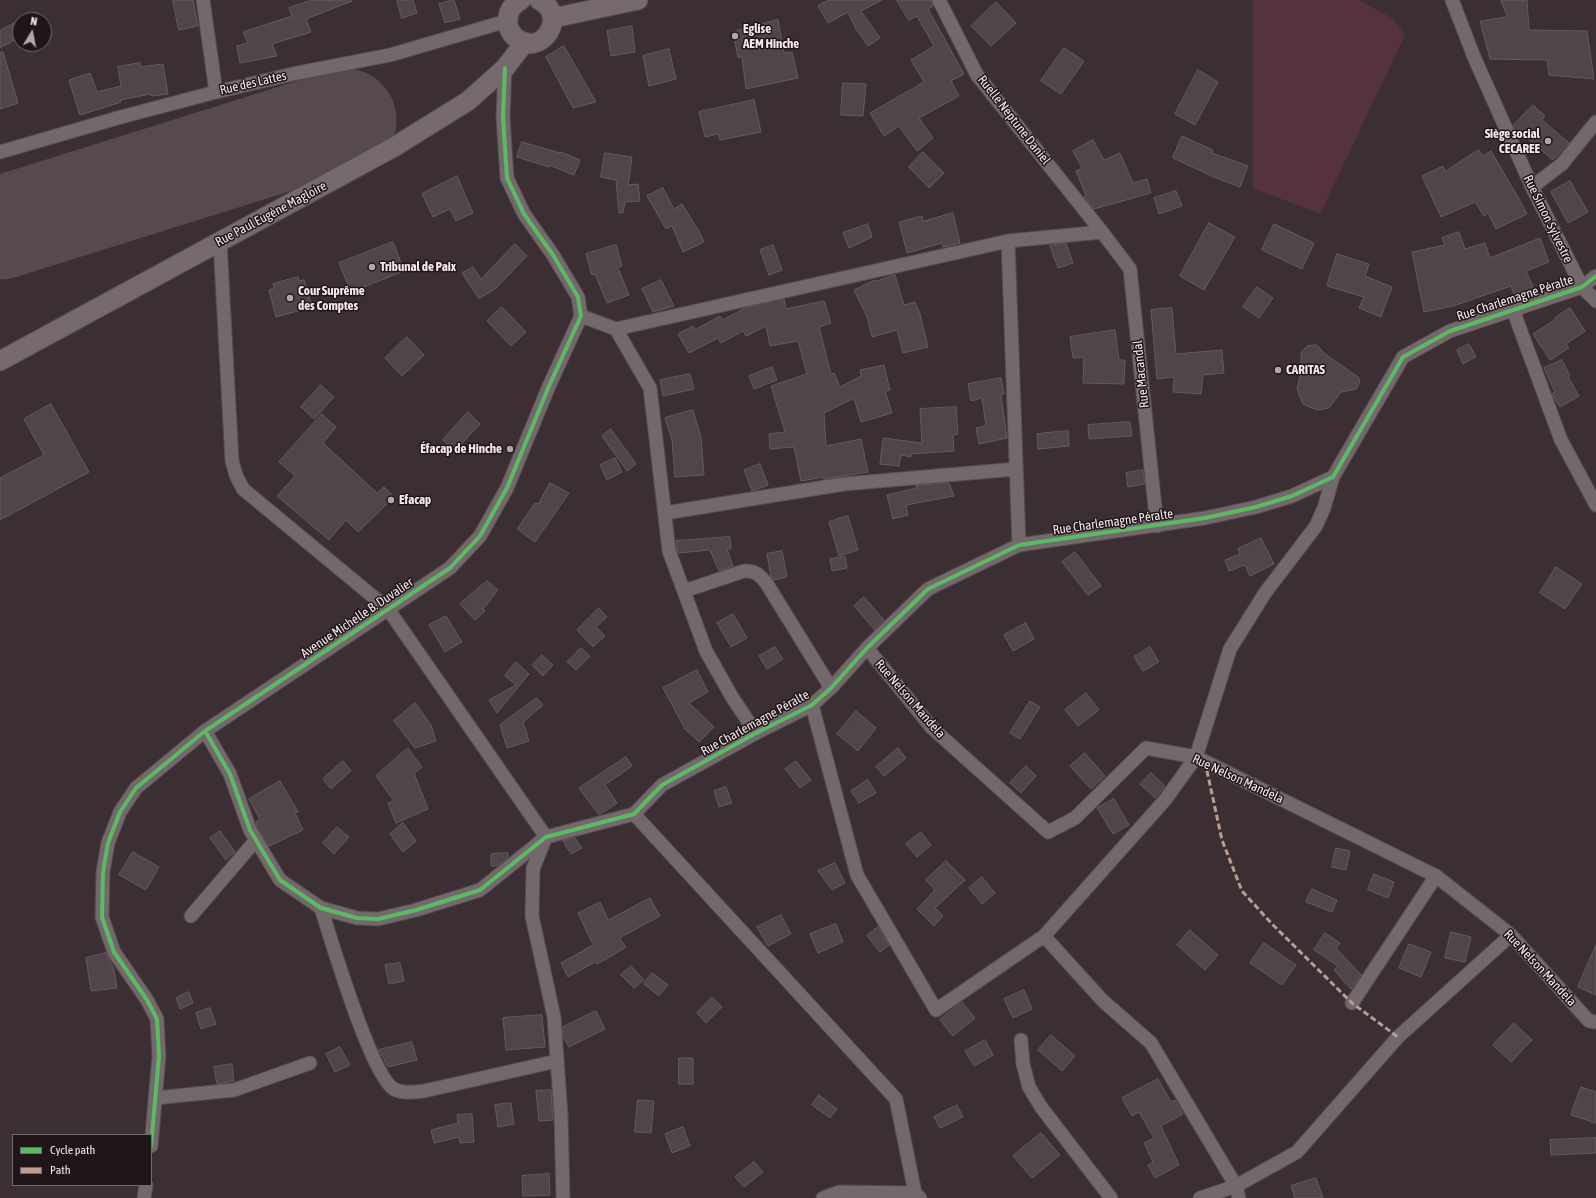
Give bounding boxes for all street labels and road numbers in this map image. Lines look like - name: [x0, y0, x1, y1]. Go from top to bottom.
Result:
- street label: Rue des Lattes: [218, 68, 288, 98]
- street label: Ruelle Neptune Daniel: [974, 72, 1054, 168]
- street label: Rue Simon Sylvestre: [1520, 173, 1576, 265]
- street label: Rue Paul Eugène Magloire: [213, 178, 329, 250]
- street label: Rue Charlemagne Péralte: [1455, 272, 1575, 324]
- street label: Rue Macandal: [1130, 339, 1152, 409]
- street label: Rue Charlemagne Péralte: [1052, 506, 1174, 538]
- street label: Avenue Michelle B. Duvalier: [298, 575, 416, 661]
- street label: Rue Nelson Mandela: [872, 657, 948, 741]
- street label: Rue Charlemagne Péralte: [698, 687, 812, 759]
- street label: Rue Nelson Mandela: [1190, 751, 1286, 807]
- street label: Rue Nelson Mandela: [1501, 927, 1579, 1009]

